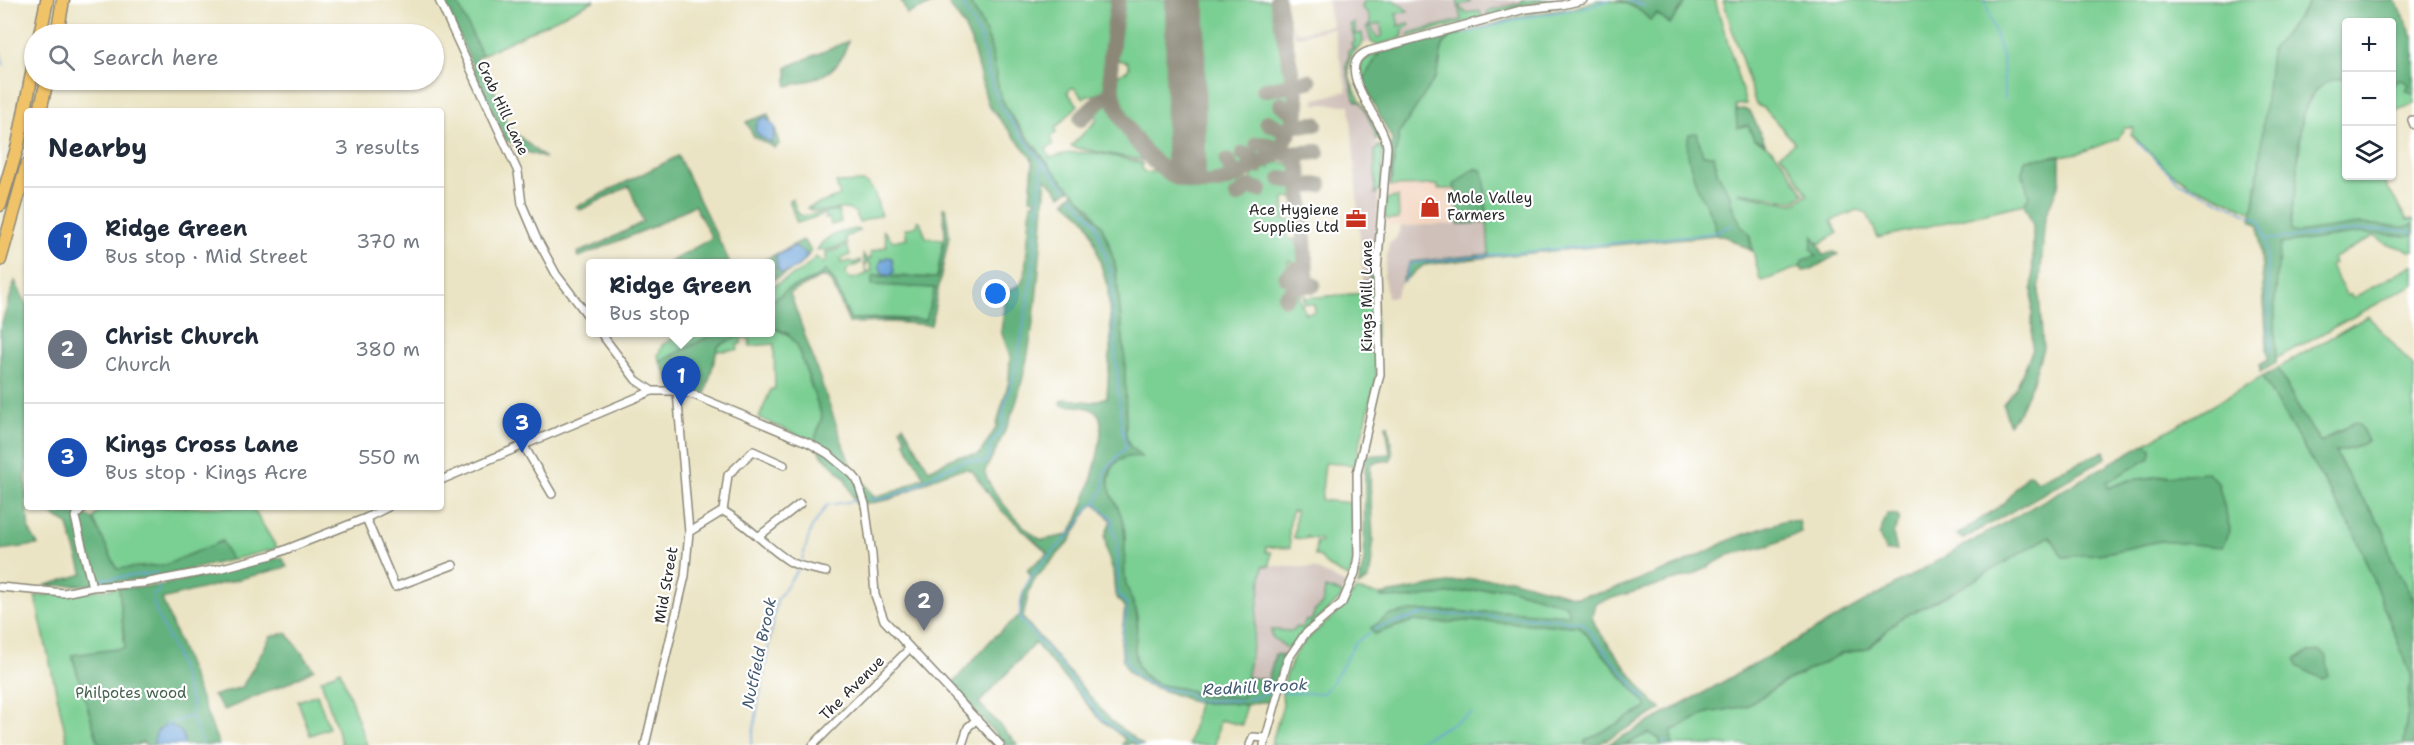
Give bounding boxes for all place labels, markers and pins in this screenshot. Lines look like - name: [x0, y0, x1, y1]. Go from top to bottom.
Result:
- place label: Mole Valley Farmers: [1447, 188, 1532, 225]
- shop icon: Mole Valley Farmers: [1418, 195, 1442, 219]
- place label: Ace Hygiene Supplies Ltd: [1249, 200, 1339, 237]
- office icon: Ace Hygiene Supplies Ltd: [1344, 207, 1368, 231]
- pin: 1: [662, 356, 700, 406]
- pin: 3: [502, 404, 542, 453]
- pin: 2: [904, 582, 944, 631]

